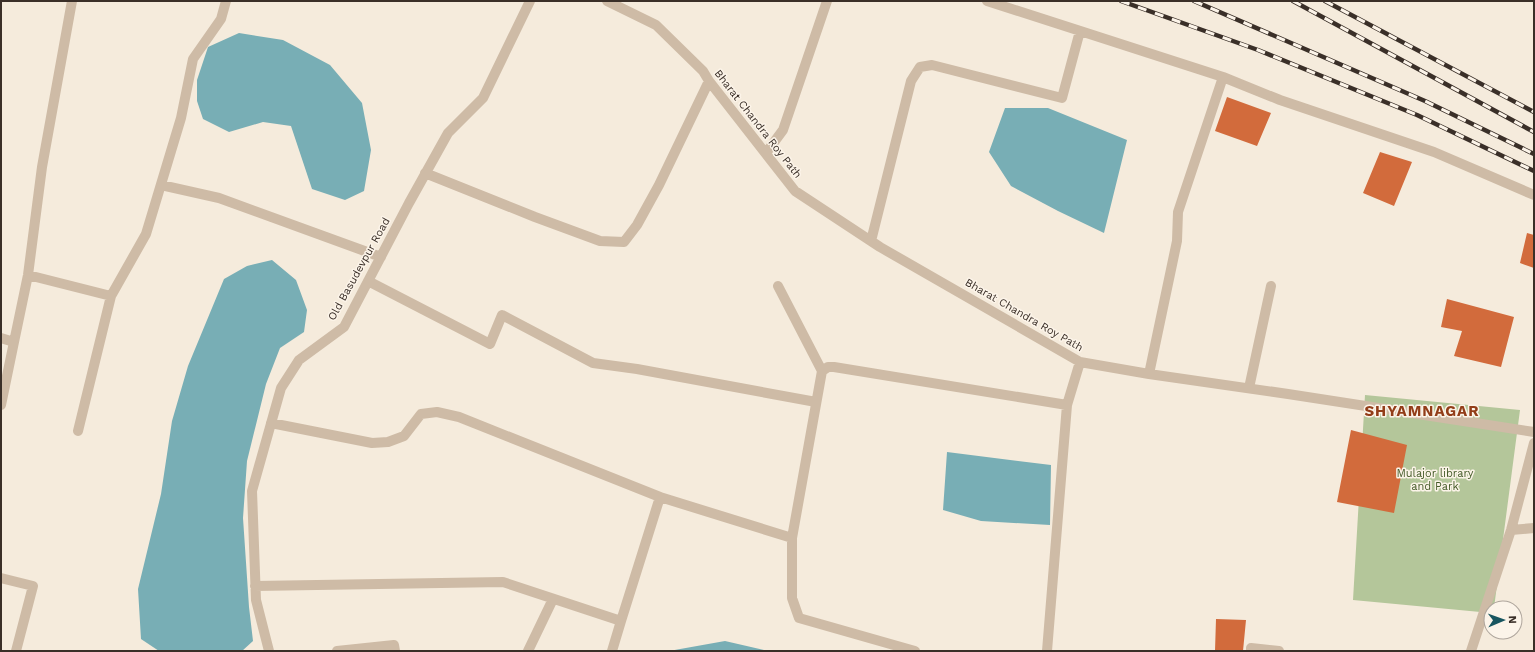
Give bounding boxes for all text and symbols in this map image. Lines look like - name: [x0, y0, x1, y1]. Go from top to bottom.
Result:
- street label: Bharat Chandra Roy Path: [712, 67, 804, 181]
- street label: Old Basudevpur Road: [325, 215, 393, 323]
- street label: Bharat Chandra Roy Path: [963, 276, 1085, 354]
- district label: SHYAMNAGAR: [1364, 402, 1480, 420]
- park label: Mulajor library and Park: [1396, 467, 1474, 493]
- north arrow: [1483, 600, 1523, 640]
- text: N: [1506, 615, 1519, 624]

